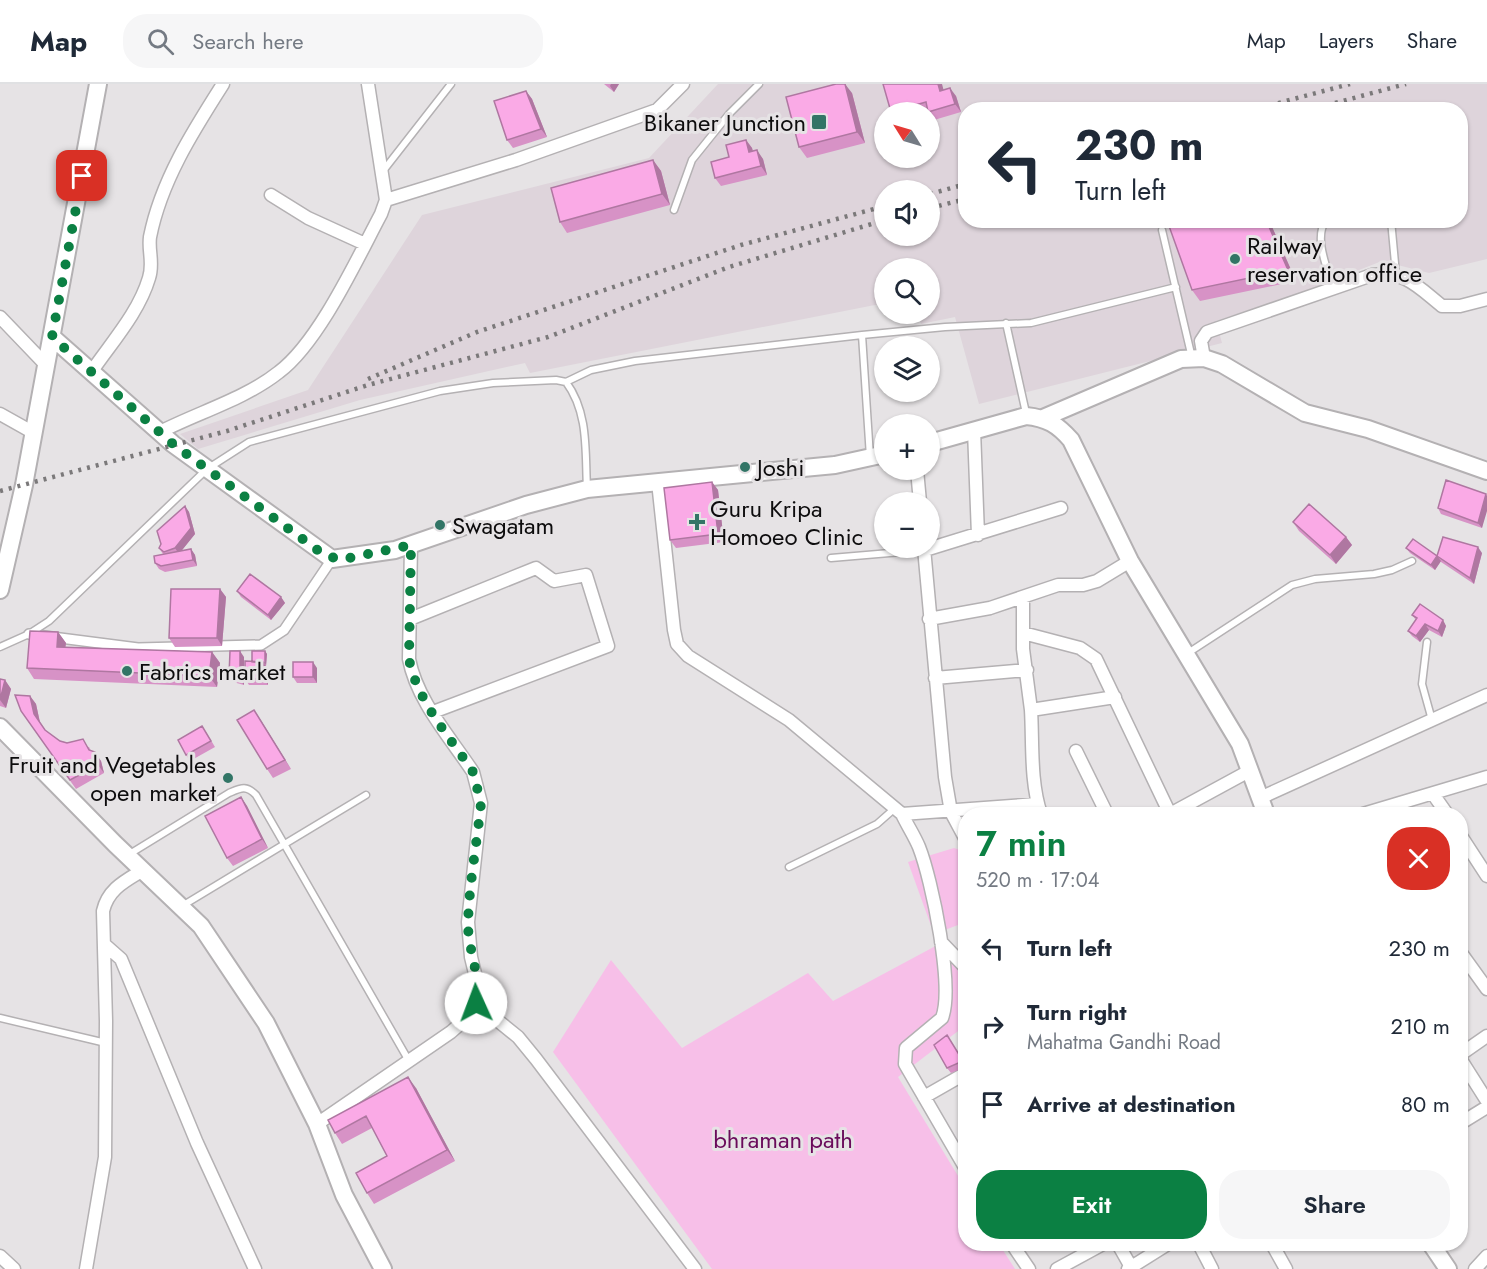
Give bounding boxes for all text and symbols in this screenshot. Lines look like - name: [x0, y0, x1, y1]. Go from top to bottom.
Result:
- search box: [123, 14, 543, 68]
- text: Map: [30, 21, 87, 62]
- icon: search: [144, 25, 177, 58]
- text: Search here: [192, 25, 304, 57]
- text: Map: [1247, 26, 1286, 56]
- text: Layers: [1319, 26, 1374, 56]
- text: Share: [1407, 26, 1457, 56]
- north arrow: [874, 102, 940, 168]
- map controls: [874, 102, 940, 558]
- place label: Bikaner Junction: [644, 105, 806, 140]
- marker: Bikaner Junction: [810, 113, 828, 131]
- text: 230 m: [1075, 115, 1203, 176]
- icon: left: [976, 126, 1054, 204]
- pin: [56, 150, 107, 201]
- icon: arrive: [65, 159, 98, 192]
- text: Turn left: [1075, 171, 1165, 210]
- button: sound: [874, 180, 940, 246]
- place label: Railway reservation office: [1247, 228, 1422, 291]
- marker: Railway reservation office: [1228, 252, 1242, 266]
- button: search: [874, 258, 940, 324]
- button: layers: [874, 336, 940, 402]
- button: +: [874, 414, 940, 480]
- place label: Joshi: [754, 450, 804, 485]
- marker: Joshi: [738, 460, 752, 474]
- place label: Guru Kripa Homoeo Clinic: [710, 491, 863, 554]
- button: −: [874, 492, 940, 558]
- place label: Swagatam: [452, 508, 554, 543]
- marker: Guru Kripa Homoeo Clinic: [688, 513, 706, 531]
- marker: Swagatam: [433, 518, 447, 532]
- place label: Fabrics market: [139, 654, 285, 689]
- marker: Fabrics market: [120, 664, 134, 678]
- place label: Fruit and Vegetables open market: [9, 747, 216, 810]
- marker: Fruit and Vegetables open market: [221, 771, 235, 785]
- text: 7 min: [976, 817, 1067, 869]
- button: close: [1387, 827, 1450, 890]
- text: 520 m · 17:04: [976, 866, 1099, 895]
- icon: left: [976, 932, 1009, 965]
- text: Turn left: [1027, 932, 1112, 964]
- text: 230 m: [1389, 932, 1450, 964]
- position arrow: [444, 971, 508, 1035]
- text: Turn right: [1027, 996, 1127, 1028]
- icon: right: [976, 1010, 1009, 1043]
- text: 210 m: [1391, 1010, 1450, 1042]
- text: Mahatma Gandhi Road: [1027, 1028, 1221, 1057]
- icon: arrive: [976, 1088, 1009, 1121]
- text: Arrive at destination: [1027, 1088, 1236, 1120]
- text: 80 m: [1401, 1088, 1450, 1120]
- park label: bhraman path: [713, 1122, 853, 1157]
- button: Exit: [976, 1170, 1207, 1239]
- button: Share: [1219, 1170, 1450, 1239]

